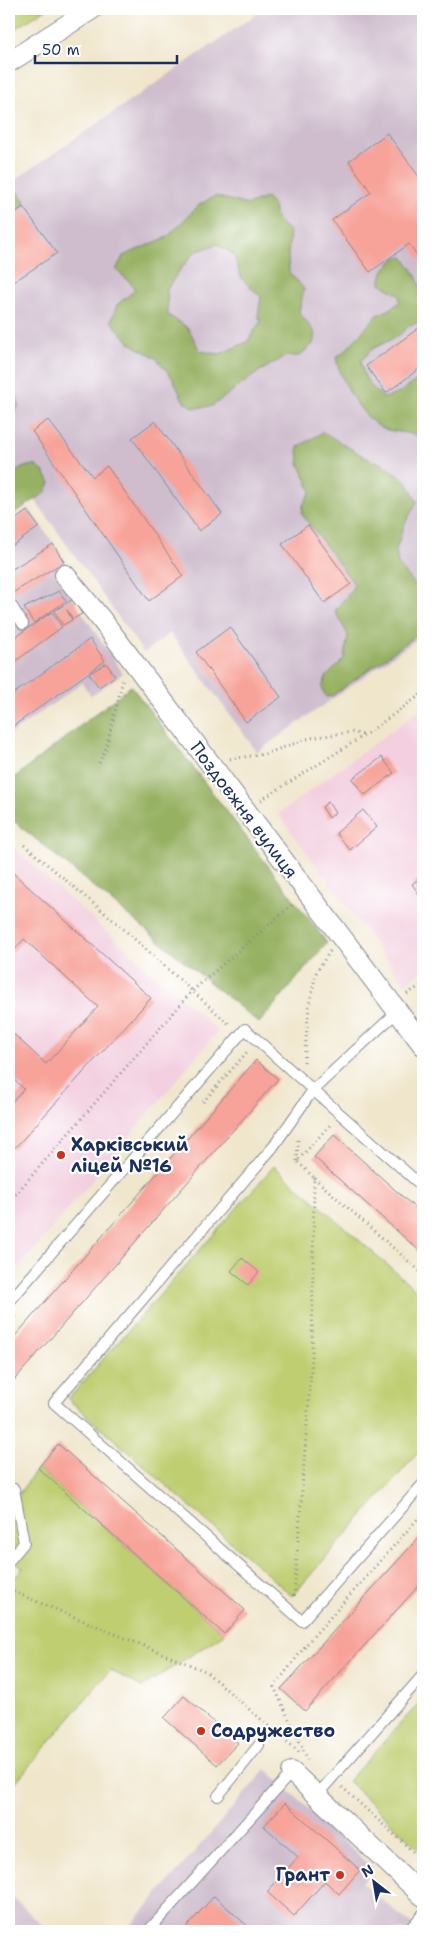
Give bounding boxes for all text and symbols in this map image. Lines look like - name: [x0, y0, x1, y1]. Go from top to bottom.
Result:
- scale bar: [35, 32, 178, 64]
- text: 50 m: [42, 40, 80, 60]
- street label: Поздовжня вулиця: [185, 737, 303, 883]
- place label: Харківський ліцей №16: [71, 1133, 189, 1178]
- marker: Харківський ліцей №16: [55, 1149, 67, 1161]
- place label: Содружество: [211, 1719, 335, 1743]
- marker: Содружество: [195, 1725, 207, 1737]
- north arrow: [350, 1858, 400, 1908]
- text: N: [358, 1860, 377, 1881]
- place label: Грант: [276, 1863, 330, 1887]
- marker: Грант: [334, 1869, 346, 1881]

